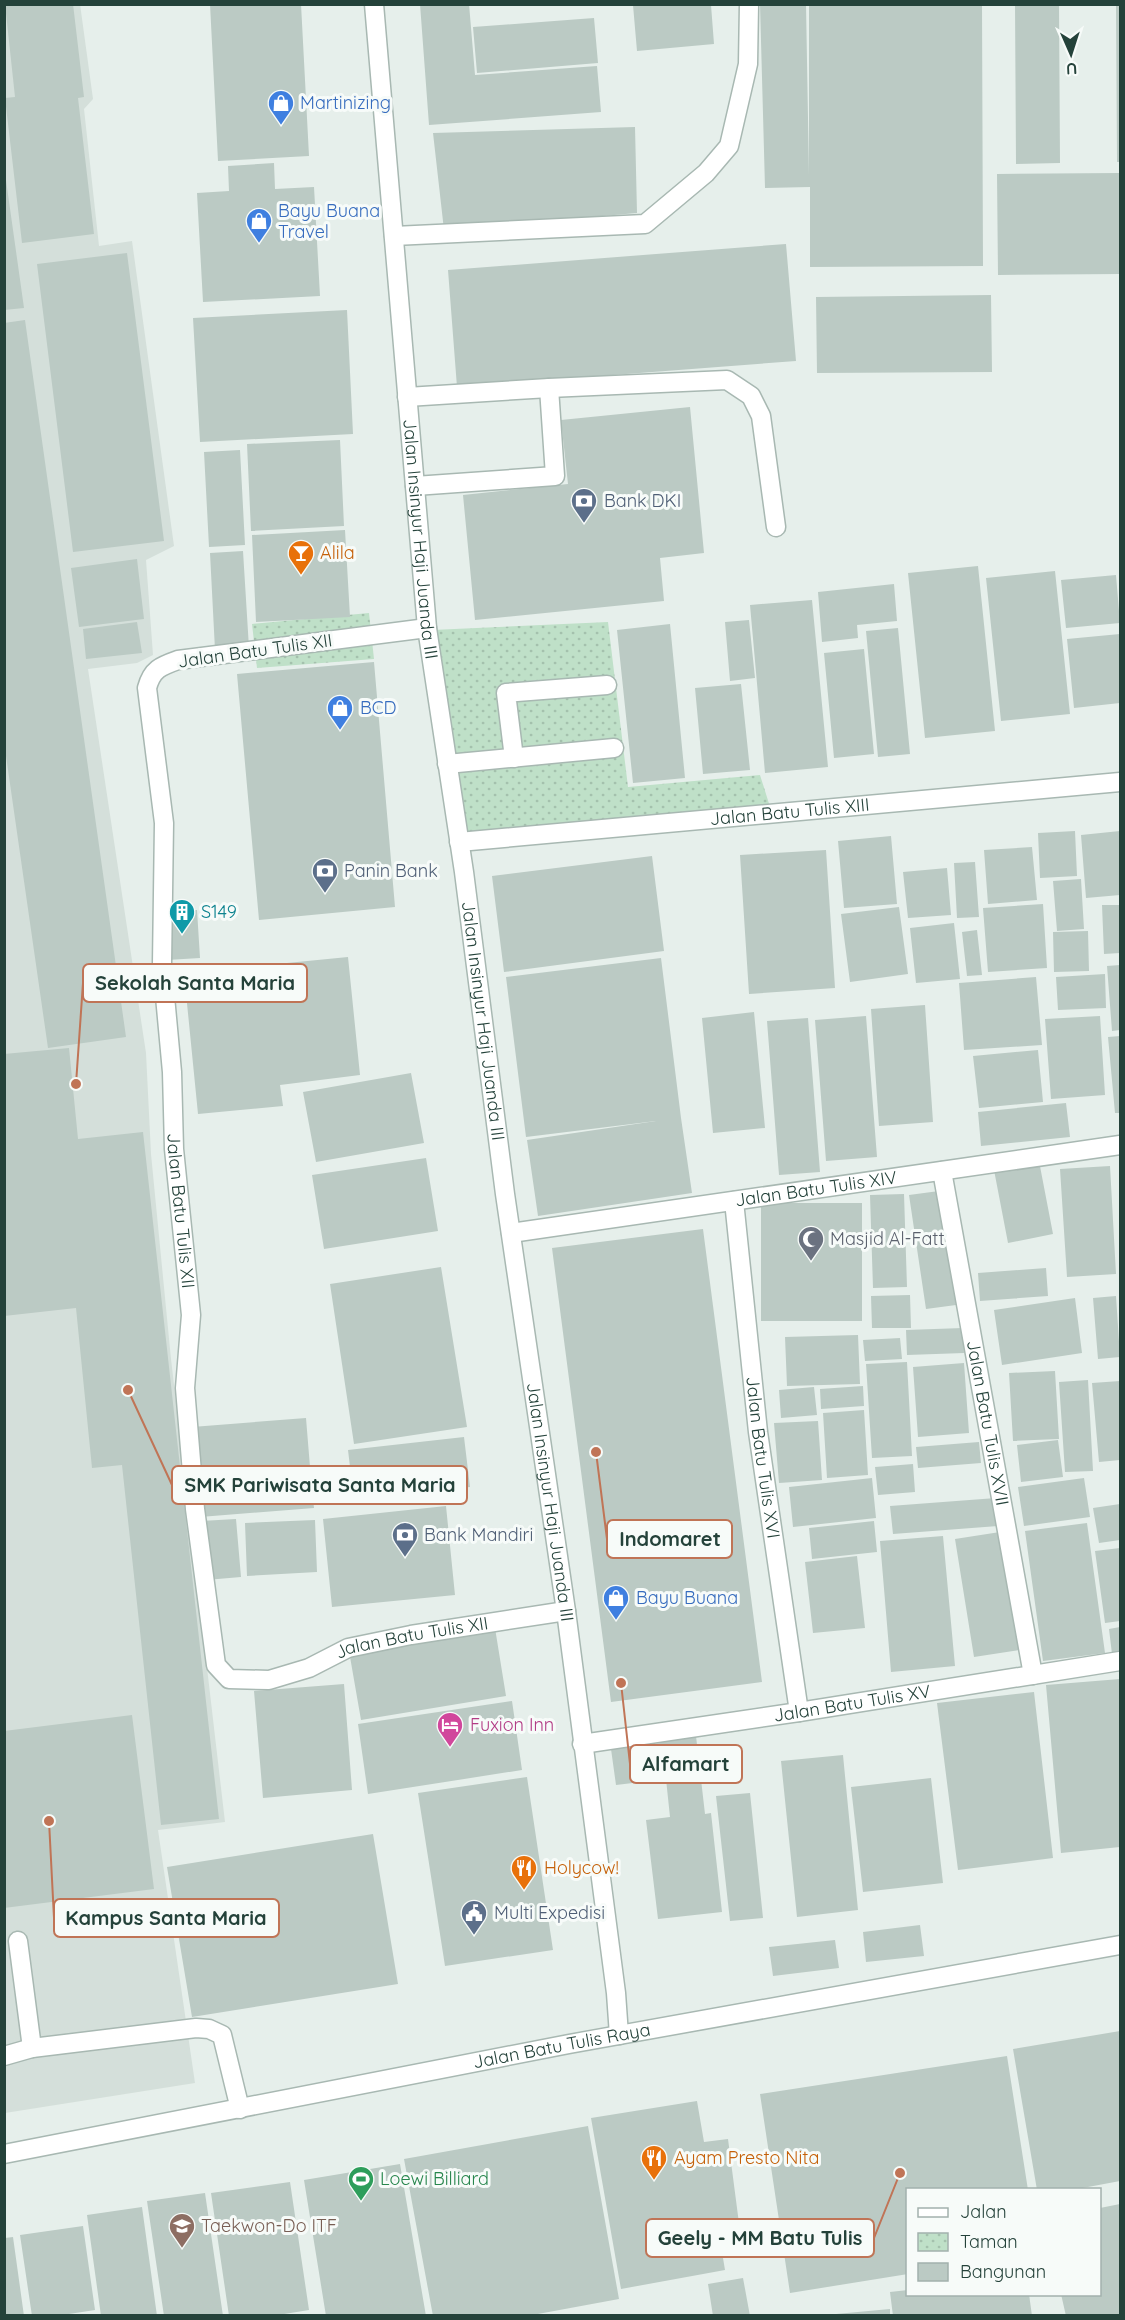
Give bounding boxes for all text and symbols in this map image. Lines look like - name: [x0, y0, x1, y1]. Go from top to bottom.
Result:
- north arrow: [1041, 24, 1101, 84]
- text: U: [1066, 59, 1078, 79]
- shop icon: Martinizing: [266, 88, 296, 126]
- place label: Martinizing: [300, 91, 391, 114]
- place label: Bayu Buana Travel: [278, 199, 380, 243]
- shop icon: Bayu Buana Travel: [244, 206, 274, 244]
- street label: Jalan Insinyur Haji Juanda III: [398, 418, 444, 661]
- bank icon: Bank DKI: [569, 486, 599, 524]
- place label: Bank DKI: [604, 489, 681, 512]
- bar icon: Alila: [286, 538, 316, 576]
- place label: Alila: [320, 541, 355, 564]
- street label: Jalan Batu Tulis XII: [176, 628, 334, 673]
- shop icon: BCD: [325, 693, 355, 731]
- place label: BCD: [360, 696, 396, 719]
- street label: Jalan Batu Tulis XIII: [709, 793, 870, 830]
- bank icon: Panin Bank: [310, 856, 340, 894]
- place label: Panin Bank: [344, 859, 438, 882]
- building icon: S149: [167, 897, 197, 935]
- place label: S149: [201, 900, 237, 923]
- street label: Jalan Insinyur Haji Juanda III: [457, 900, 510, 1142]
- callout: Sekolah Santa Maria: [83, 964, 307, 1002]
- text: Sekolah Santa Maria: [95, 970, 295, 995]
- street label: Jalan Batu Tulis XII: [163, 1133, 200, 1289]
- street label: Jalan Batu Tulis XIV: [733, 1165, 898, 1212]
- mosque icon: Masjid Al-Fatt: [796, 1224, 826, 1262]
- place label: Masjid Al-Fatt: [830, 1227, 945, 1250]
- street label: Jalan Batu Tulis XVII: [962, 1338, 1014, 1507]
- street label: Jalan Batu Tulis XVI: [741, 1375, 785, 1540]
- street label: Jalan Insinyur Haji Juanda III: [522, 1381, 579, 1623]
- callout: SMK Pariwisata Santa Maria: [172, 1466, 467, 1504]
- text: SMK Pariwisata Santa Maria: [184, 1472, 456, 1497]
- bank icon: Bank Mandiri: [390, 1520, 420, 1558]
- callout: Indomaret: [607, 1520, 732, 1558]
- place label: Bank Mandiri: [424, 1523, 533, 1546]
- text: Indomaret: [619, 1526, 721, 1551]
- shop icon: Bayu Buana: [601, 1583, 631, 1621]
- place label: Bayu Buana: [636, 1586, 738, 1609]
- street label: Jalan Batu Tulis XII: [331, 1611, 490, 1664]
- street label: Jalan Batu Tulis XV: [772, 1679, 932, 1727]
- hotel icon: Fuxion Inn: [435, 1710, 465, 1748]
- place label: Fuxion Inn: [470, 1713, 554, 1736]
- callout: Alfamart: [630, 1745, 742, 1783]
- text: Alfamart: [642, 1751, 730, 1776]
- restaurant icon: Holycow!: [509, 1853, 539, 1891]
- place label: Holycow!: [544, 1856, 619, 1879]
- public building icon: Multi Expedisi: [459, 1898, 489, 1936]
- callout: Kampus Santa Maria: [54, 1899, 279, 1937]
- place label: Multi Expedisi: [494, 1901, 605, 1924]
- text: Kampus Santa Maria: [65, 1905, 267, 1930]
- street label: Jalan Batu Tulis Raya: [471, 2018, 652, 2073]
- restaurant icon: Ayam Presto Nita: [639, 2143, 669, 2181]
- place label: Ayam Presto Nita: [674, 2146, 819, 2169]
- sports icon: Loewi Billiard: [346, 2164, 376, 2202]
- place label: Loewi Billiard: [380, 2167, 489, 2190]
- legend: [906, 2188, 1101, 2296]
- text: Jalan: [960, 2200, 1007, 2223]
- school or university icon: Taekwon-Do ITF: [167, 2211, 197, 2249]
- place label: Taekwon-Do ITF: [201, 2214, 337, 2237]
- callout: Geely - MM Batu Tulis: [646, 2219, 874, 2257]
- text: Geely - MM Batu Tulis: [658, 2225, 862, 2250]
- text: Taman: [960, 2230, 1018, 2253]
- text: Bangunan: [960, 2260, 1046, 2283]

